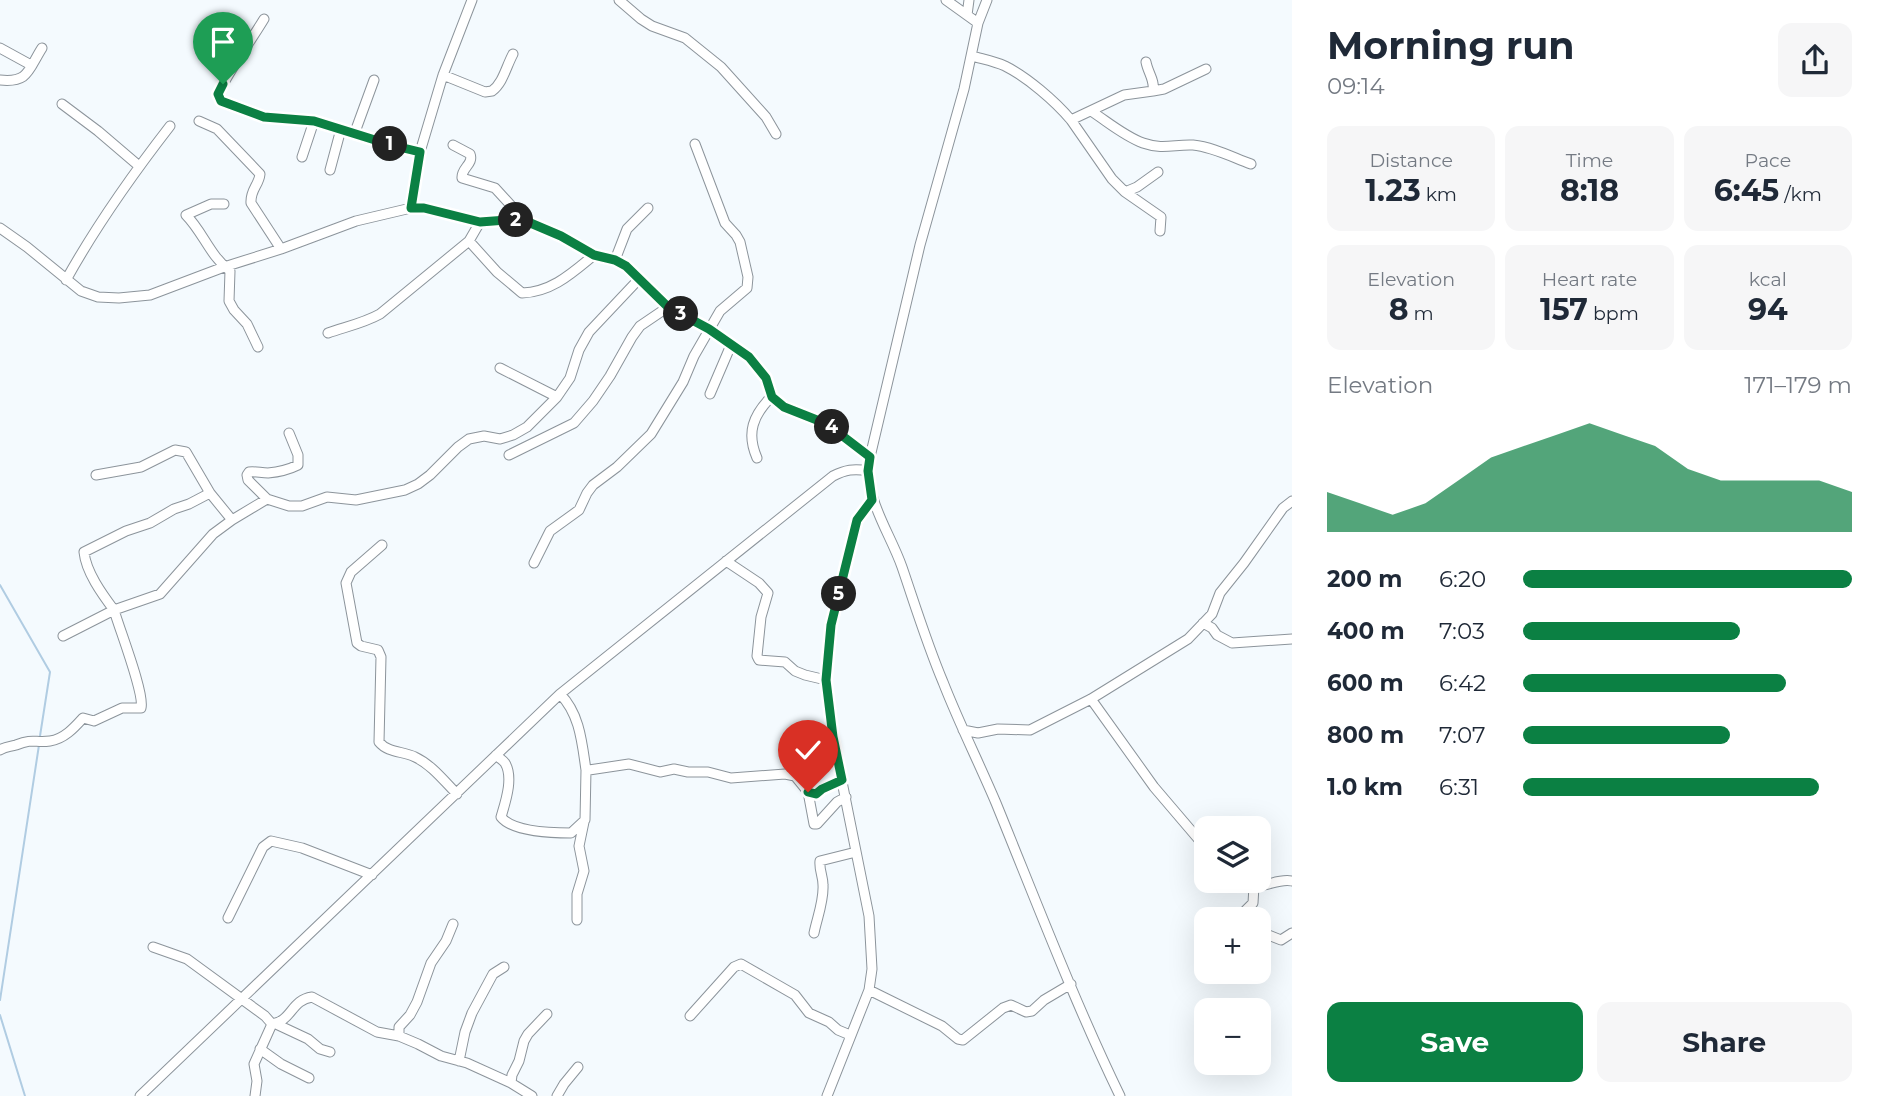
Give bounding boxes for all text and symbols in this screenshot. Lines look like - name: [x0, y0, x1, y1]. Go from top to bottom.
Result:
- pin: [193, 12.0, 253, 84]
- text: Morning run: [1327, 22, 1575, 69]
- icon: arrive: [204, 23, 242, 61]
- button: share: [1778, 23, 1852, 97]
- text: 09:14: [1327, 72, 1385, 100]
- pin: 1: [372, 127, 408, 162]
- text: 1: [386, 132, 393, 155]
- text: Distance: [1369, 149, 1453, 172]
- text: Time: [1566, 149, 1613, 172]
- text: Pace: [1745, 149, 1791, 172]
- text: 1.23: [1365, 172, 1421, 209]
- text: 8:18: [1560, 172, 1619, 209]
- text: 6:45: [1714, 172, 1779, 209]
- text: km: [1421, 183, 1457, 206]
- text: /km: [1779, 183, 1822, 206]
- pin: 2: [498, 202, 534, 238]
- text: 2: [510, 208, 521, 231]
- text: Elevation: [1367, 268, 1455, 291]
- text: Heart rate: [1542, 268, 1637, 291]
- text: kcal: [1749, 268, 1787, 291]
- text: 8: [1389, 291, 1409, 328]
- text: 157: [1540, 291, 1588, 328]
- text: 94: [1748, 291, 1788, 328]
- pin: 3: [664, 296, 698, 332]
- text: 3: [675, 302, 686, 325]
- text: m: [1409, 302, 1434, 325]
- text: bpm: [1588, 302, 1639, 325]
- text: Elevation: [1327, 371, 1433, 399]
- text: 171–179 m: [1744, 371, 1852, 399]
- pin: 4: [814, 410, 850, 444]
- text: 4: [825, 415, 838, 438]
- text: 200 m: [1327, 565, 1402, 593]
- text: 6:20: [1439, 565, 1486, 593]
- pin: 5: [822, 576, 856, 612]
- text: 5: [833, 582, 844, 605]
- text: 400 m: [1327, 617, 1405, 645]
- text: 7:03: [1439, 617, 1485, 645]
- text: 600 m: [1327, 669, 1404, 697]
- text: 6:42: [1439, 669, 1486, 697]
- pin: [778, 720, 838, 792]
- text: 800 m: [1327, 721, 1404, 749]
- text: 7:07: [1439, 721, 1486, 749]
- icon: check: [789, 731, 827, 769]
- text: 1.0 km: [1327, 773, 1403, 801]
- text: 6:31: [1439, 773, 1479, 801]
- map controls: [1194, 816, 1271, 1075]
- button: layers: [1194, 816, 1271, 893]
- button: +: [1194, 907, 1271, 984]
- button: −: [1194, 998, 1271, 1075]
- button: Save: [1327, 1002, 1583, 1082]
- button: Share: [1597, 1002, 1852, 1082]

